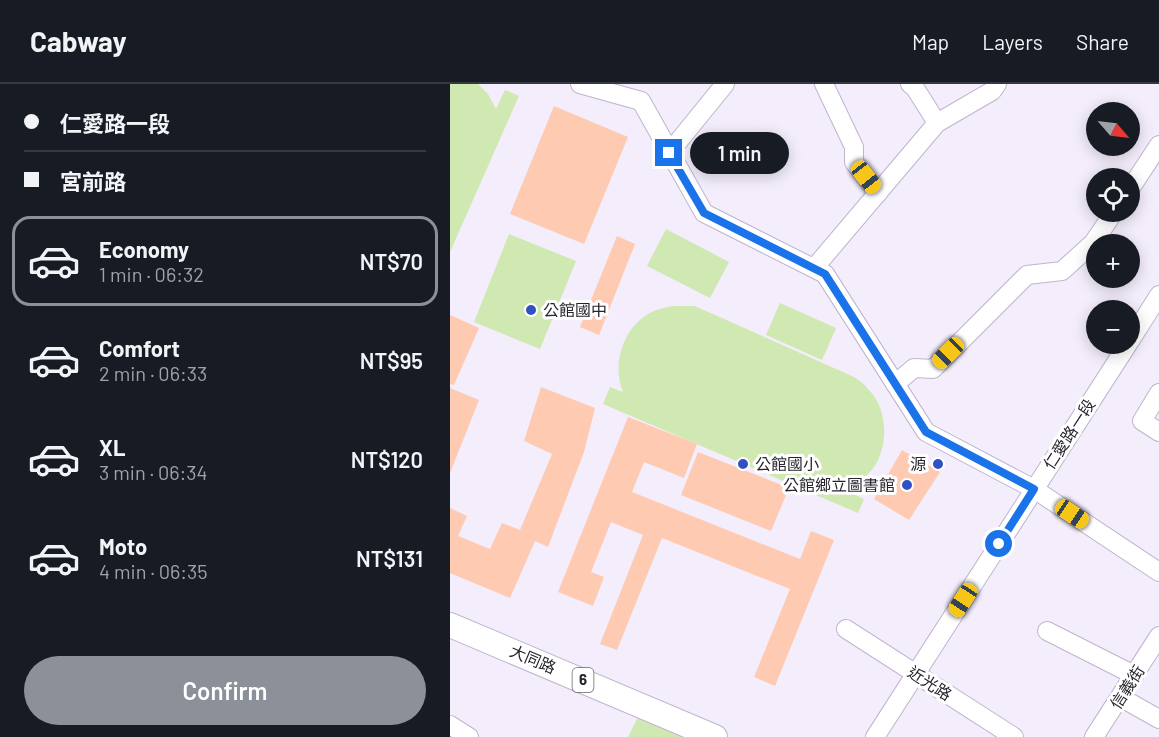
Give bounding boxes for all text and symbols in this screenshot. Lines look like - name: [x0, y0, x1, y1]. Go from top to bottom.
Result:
- text: Cabway: [30, 24, 127, 58]
- text: Map: [912, 29, 949, 54]
- text: Layers: [982, 29, 1043, 54]
- text: Share: [1076, 29, 1129, 54]
- north arrow: [1086, 102, 1140, 156]
- map controls: [1086, 102, 1140, 354]
- text: 仁愛路一段: [60, 110, 170, 136]
- callout: 1 min: [690, 132, 789, 174]
- route end: [655, 139, 682, 166]
- text: 1 min: [718, 141, 761, 165]
- car: [848, 157, 884, 197]
- text: 宮前路: [60, 168, 126, 194]
- button: locate: [1086, 168, 1140, 222]
- icon: car: [27, 234, 81, 288]
- button: +: [1086, 234, 1140, 288]
- text: Economy: [99, 236, 189, 262]
- text: NT$70: [360, 248, 423, 274]
- text: 1 min · 06:32: [99, 262, 204, 286]
- place label: 公館國中: [543, 300, 607, 319]
- button: −: [1086, 300, 1140, 354]
- marker: 公館國中: [524, 303, 538, 317]
- icon: car: [27, 333, 81, 387]
- car: [929, 334, 967, 372]
- text: Comfort: [99, 335, 180, 361]
- text: NT$95: [360, 347, 423, 373]
- text: 2 min · 06:33: [99, 361, 207, 385]
- street label: 仁愛路一段: [1039, 395, 1098, 472]
- icon: car: [27, 432, 81, 486]
- text: XL: [99, 434, 125, 460]
- text: NT$120: [351, 446, 423, 472]
- place label: 公館國小: [755, 454, 819, 473]
- place label: 源: [910, 454, 926, 473]
- marker: 公館國小: [736, 457, 750, 471]
- marker: 源: [931, 457, 945, 471]
- text: 3 min · 06:34: [99, 460, 208, 484]
- place label: 公館鄉立圖書館: [783, 475, 895, 494]
- marker: 公館鄉立圖書館: [900, 478, 914, 492]
- car: [1052, 496, 1092, 532]
- route start: [985, 530, 1012, 557]
- icon: car: [27, 531, 81, 585]
- text: Moto: [99, 533, 147, 559]
- text: NT$131: [356, 545, 423, 571]
- text: 4 min · 06:35: [99, 559, 208, 583]
- car: [946, 580, 980, 620]
- street label: 大同路: [507, 640, 559, 677]
- button: Confirm: [24, 656, 426, 725]
- street label: 信義街: [1106, 661, 1148, 712]
- street label: 近光路: [905, 662, 956, 704]
- road number: 6: [572, 668, 594, 692]

